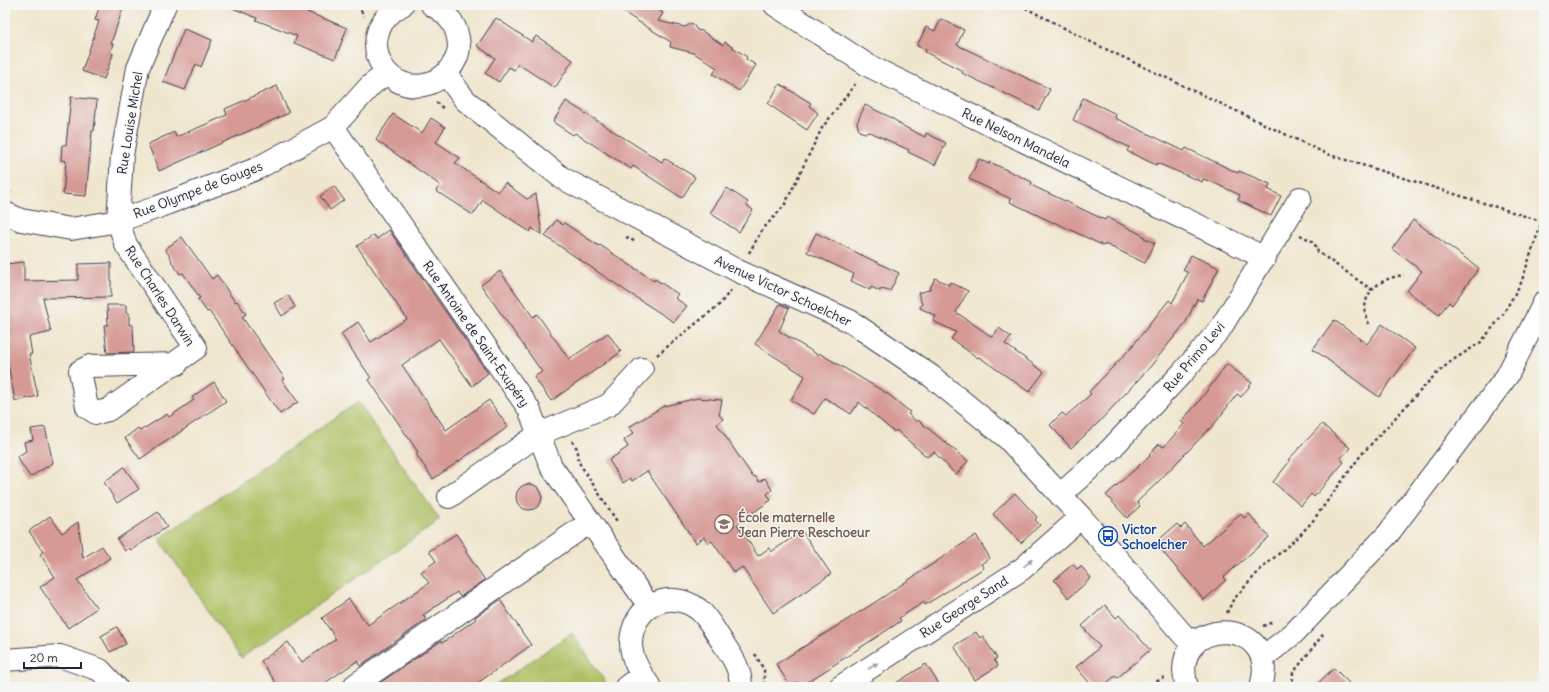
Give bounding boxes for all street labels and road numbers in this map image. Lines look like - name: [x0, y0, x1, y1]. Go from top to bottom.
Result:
- street label: Rue Louise Michel: [113, 70, 147, 176]
- street label: Rue Nelson Mandela: [959, 104, 1073, 172]
- street label: Rue Olympe de Gouges: [131, 157, 265, 223]
- street label: Rue Charles Darwin: [121, 243, 199, 350]
- street label: Avenue Victor Schoelcher: [712, 252, 855, 331]
- street label: Rue Antoine de Saint-Exupéry: [419, 258, 533, 410]
- street label: Rue Primo Levi: [1160, 318, 1228, 396]
- street label: Rue George Sand: [917, 572, 1012, 642]

